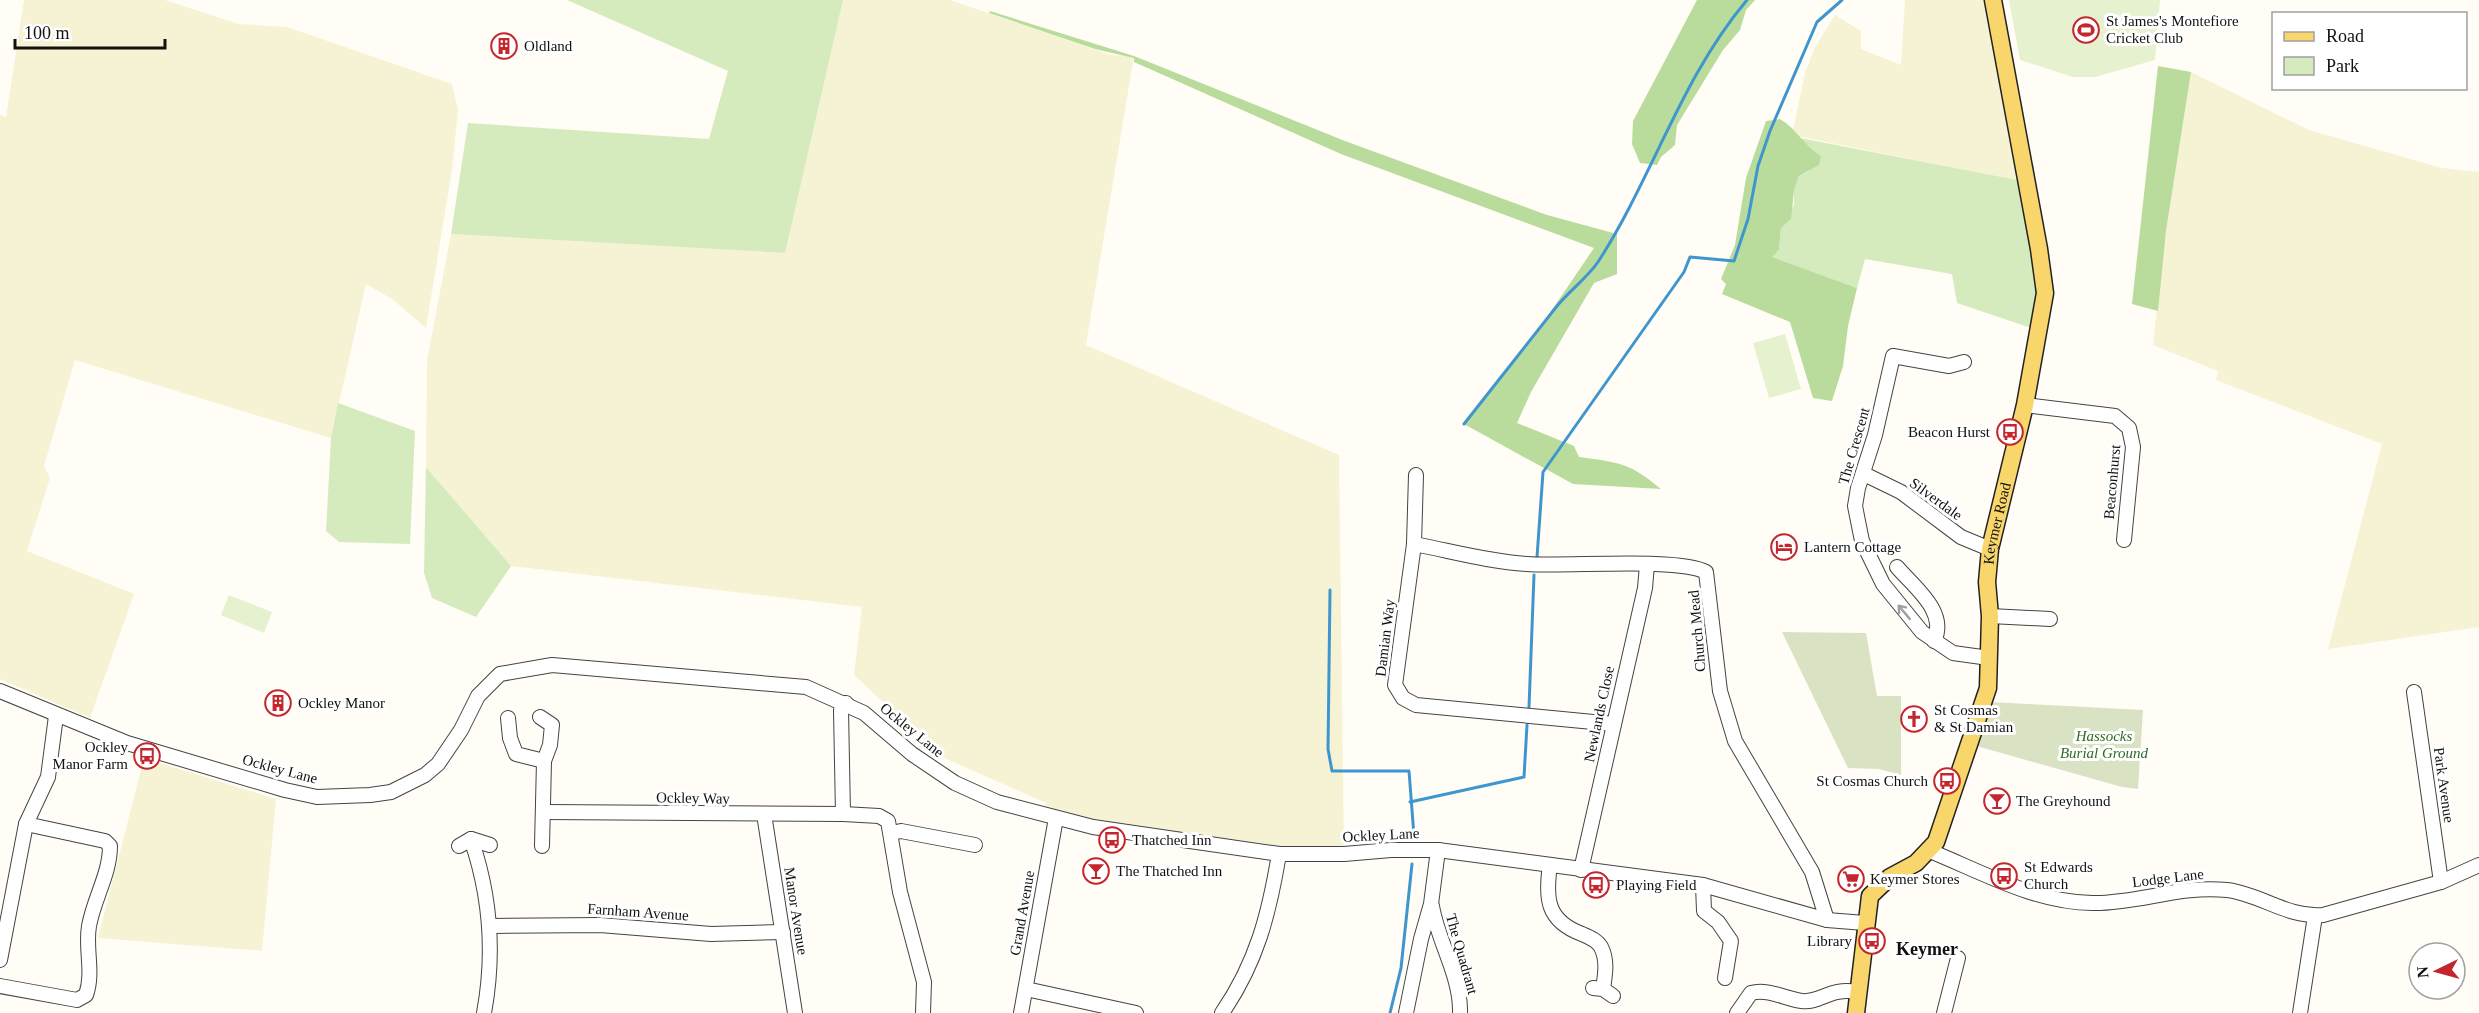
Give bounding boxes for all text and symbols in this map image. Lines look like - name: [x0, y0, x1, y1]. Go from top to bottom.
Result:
- scale bar: [15, 12, 165, 50]
- legend: [2272, 12, 2467, 90]
- place label: St James's Montefiore Cricket Club: [2106, 13, 2239, 46]
- sports icon: St James's Montefiore Cricket Club: [2071, 15, 2101, 45]
- text: 100 m: [24, 23, 70, 43]
- text: Road: [2326, 26, 2364, 46]
- building icon: Oldland: [489, 31, 519, 61]
- place label: Oldland: [524, 38, 573, 54]
- text: Park: [2326, 56, 2359, 76]
- street label: The Crescent: [1835, 405, 1873, 486]
- bus stop icon: Beacon Hurst: [1995, 417, 2025, 447]
- place label: Beacon Hurst: [1908, 424, 1991, 440]
- street label: Beaconhurst: [2101, 443, 2123, 520]
- street label: Silverdale: [1907, 475, 1966, 524]
- street label: Keymer Road: [1981, 480, 2014, 565]
- hotel icon: Lantern Cottage: [1769, 532, 1799, 562]
- place label: Lantern Cottage: [1804, 539, 1901, 555]
- street label: Church Mead: [1685, 589, 1709, 673]
- street label: Damian Way: [1372, 598, 1398, 678]
- one-way arrow: [1898, 604, 1911, 620]
- street label: Newlands Close: [1581, 664, 1617, 764]
- building icon: Ockley Manor: [263, 688, 293, 718]
- place label: Ockley Manor: [298, 695, 385, 711]
- street label: Ockley Lane: [877, 700, 947, 761]
- place label: St Cosmas & St Damian: [1934, 702, 2014, 735]
- church icon: St Cosmas & St Damian: [1899, 704, 1929, 734]
- park label: Hassocks Burial Ground: [2060, 728, 2149, 761]
- place label: Ockley Manor Farm: [53, 739, 128, 772]
- bus stop icon: Ockley Manor Farm: [132, 741, 162, 771]
- street label: Park Avenue: [2431, 746, 2457, 824]
- street label: Ockley Lane: [241, 751, 320, 787]
- bus stop icon: St Cosmas Church: [1932, 766, 1962, 796]
- place label: St Cosmas Church: [1816, 773, 1928, 789]
- bar icon: The Greyhound: [1982, 786, 2012, 816]
- street label: Ockley Way: [656, 789, 731, 807]
- place label: The Greyhound: [2016, 793, 2111, 809]
- bus stop icon: Thatched Inn: [1097, 825, 1127, 855]
- street label: Ockley Lane: [1342, 825, 1420, 845]
- place label: Thatched Inn: [1132, 832, 1212, 848]
- bar icon: The Thatched Inn: [1081, 856, 1111, 886]
- place label: St Edwards Church: [2024, 859, 2093, 892]
- bus stop icon: St Edwards Church: [1989, 861, 2019, 891]
- place label: The Thatched Inn: [1116, 863, 1223, 879]
- supermarket icon: Keymer Stores: [1836, 864, 1866, 894]
- street label: Manor Avenue: [781, 866, 811, 956]
- street label: Lodge Lane: [2131, 866, 2205, 890]
- street label: Grand Avenue: [1007, 869, 1037, 957]
- bus stop icon: Playing Field: [1581, 870, 1611, 900]
- place label: Keymer Stores: [1870, 871, 1960, 887]
- place label: Playing Field: [1616, 877, 1697, 893]
- street label: Farnham Avenue: [587, 900, 690, 924]
- street label: The Quadrant: [1443, 912, 1481, 997]
- bus stop icon: Library: [1857, 926, 1887, 956]
- place label: Library: [1807, 933, 1852, 949]
- district label: Keymer: [1896, 939, 1958, 959]
- north arrow: [2407, 941, 2467, 1001]
- text: N: [2414, 965, 2432, 979]

